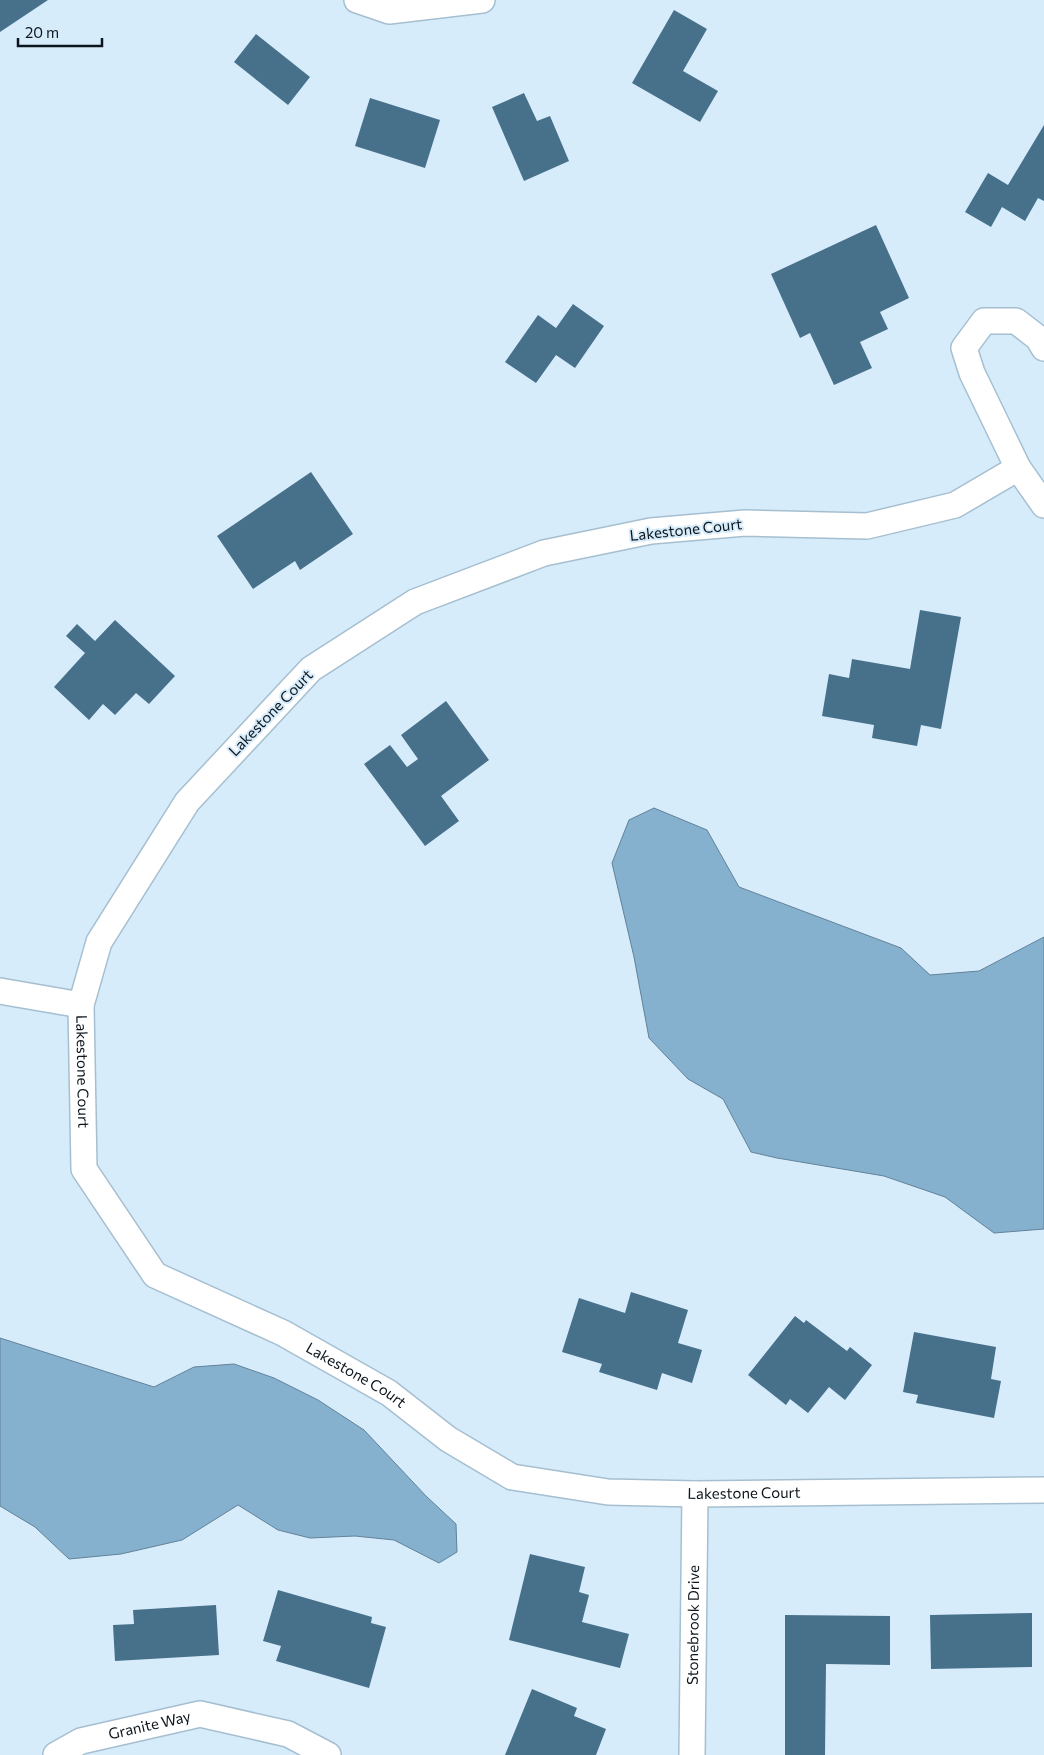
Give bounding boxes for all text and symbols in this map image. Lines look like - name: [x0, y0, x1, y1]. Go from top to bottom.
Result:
- scale bar: [18, 15, 101, 47]
- text: 20 m: [25, 23, 59, 41]
- street label: Lakestone Court: [629, 514, 743, 544]
- street label: Lakestone Court: [225, 665, 316, 759]
- street label: Lakestone Court: [73, 1015, 93, 1128]
- street label: Lakestone Court: [303, 1338, 410, 1411]
- street label: Lakestone Court: [687, 1483, 801, 1502]
- street label: Stonebrook Drive: [683, 1565, 702, 1685]
- street label: Granite Way: [106, 1706, 193, 1743]

